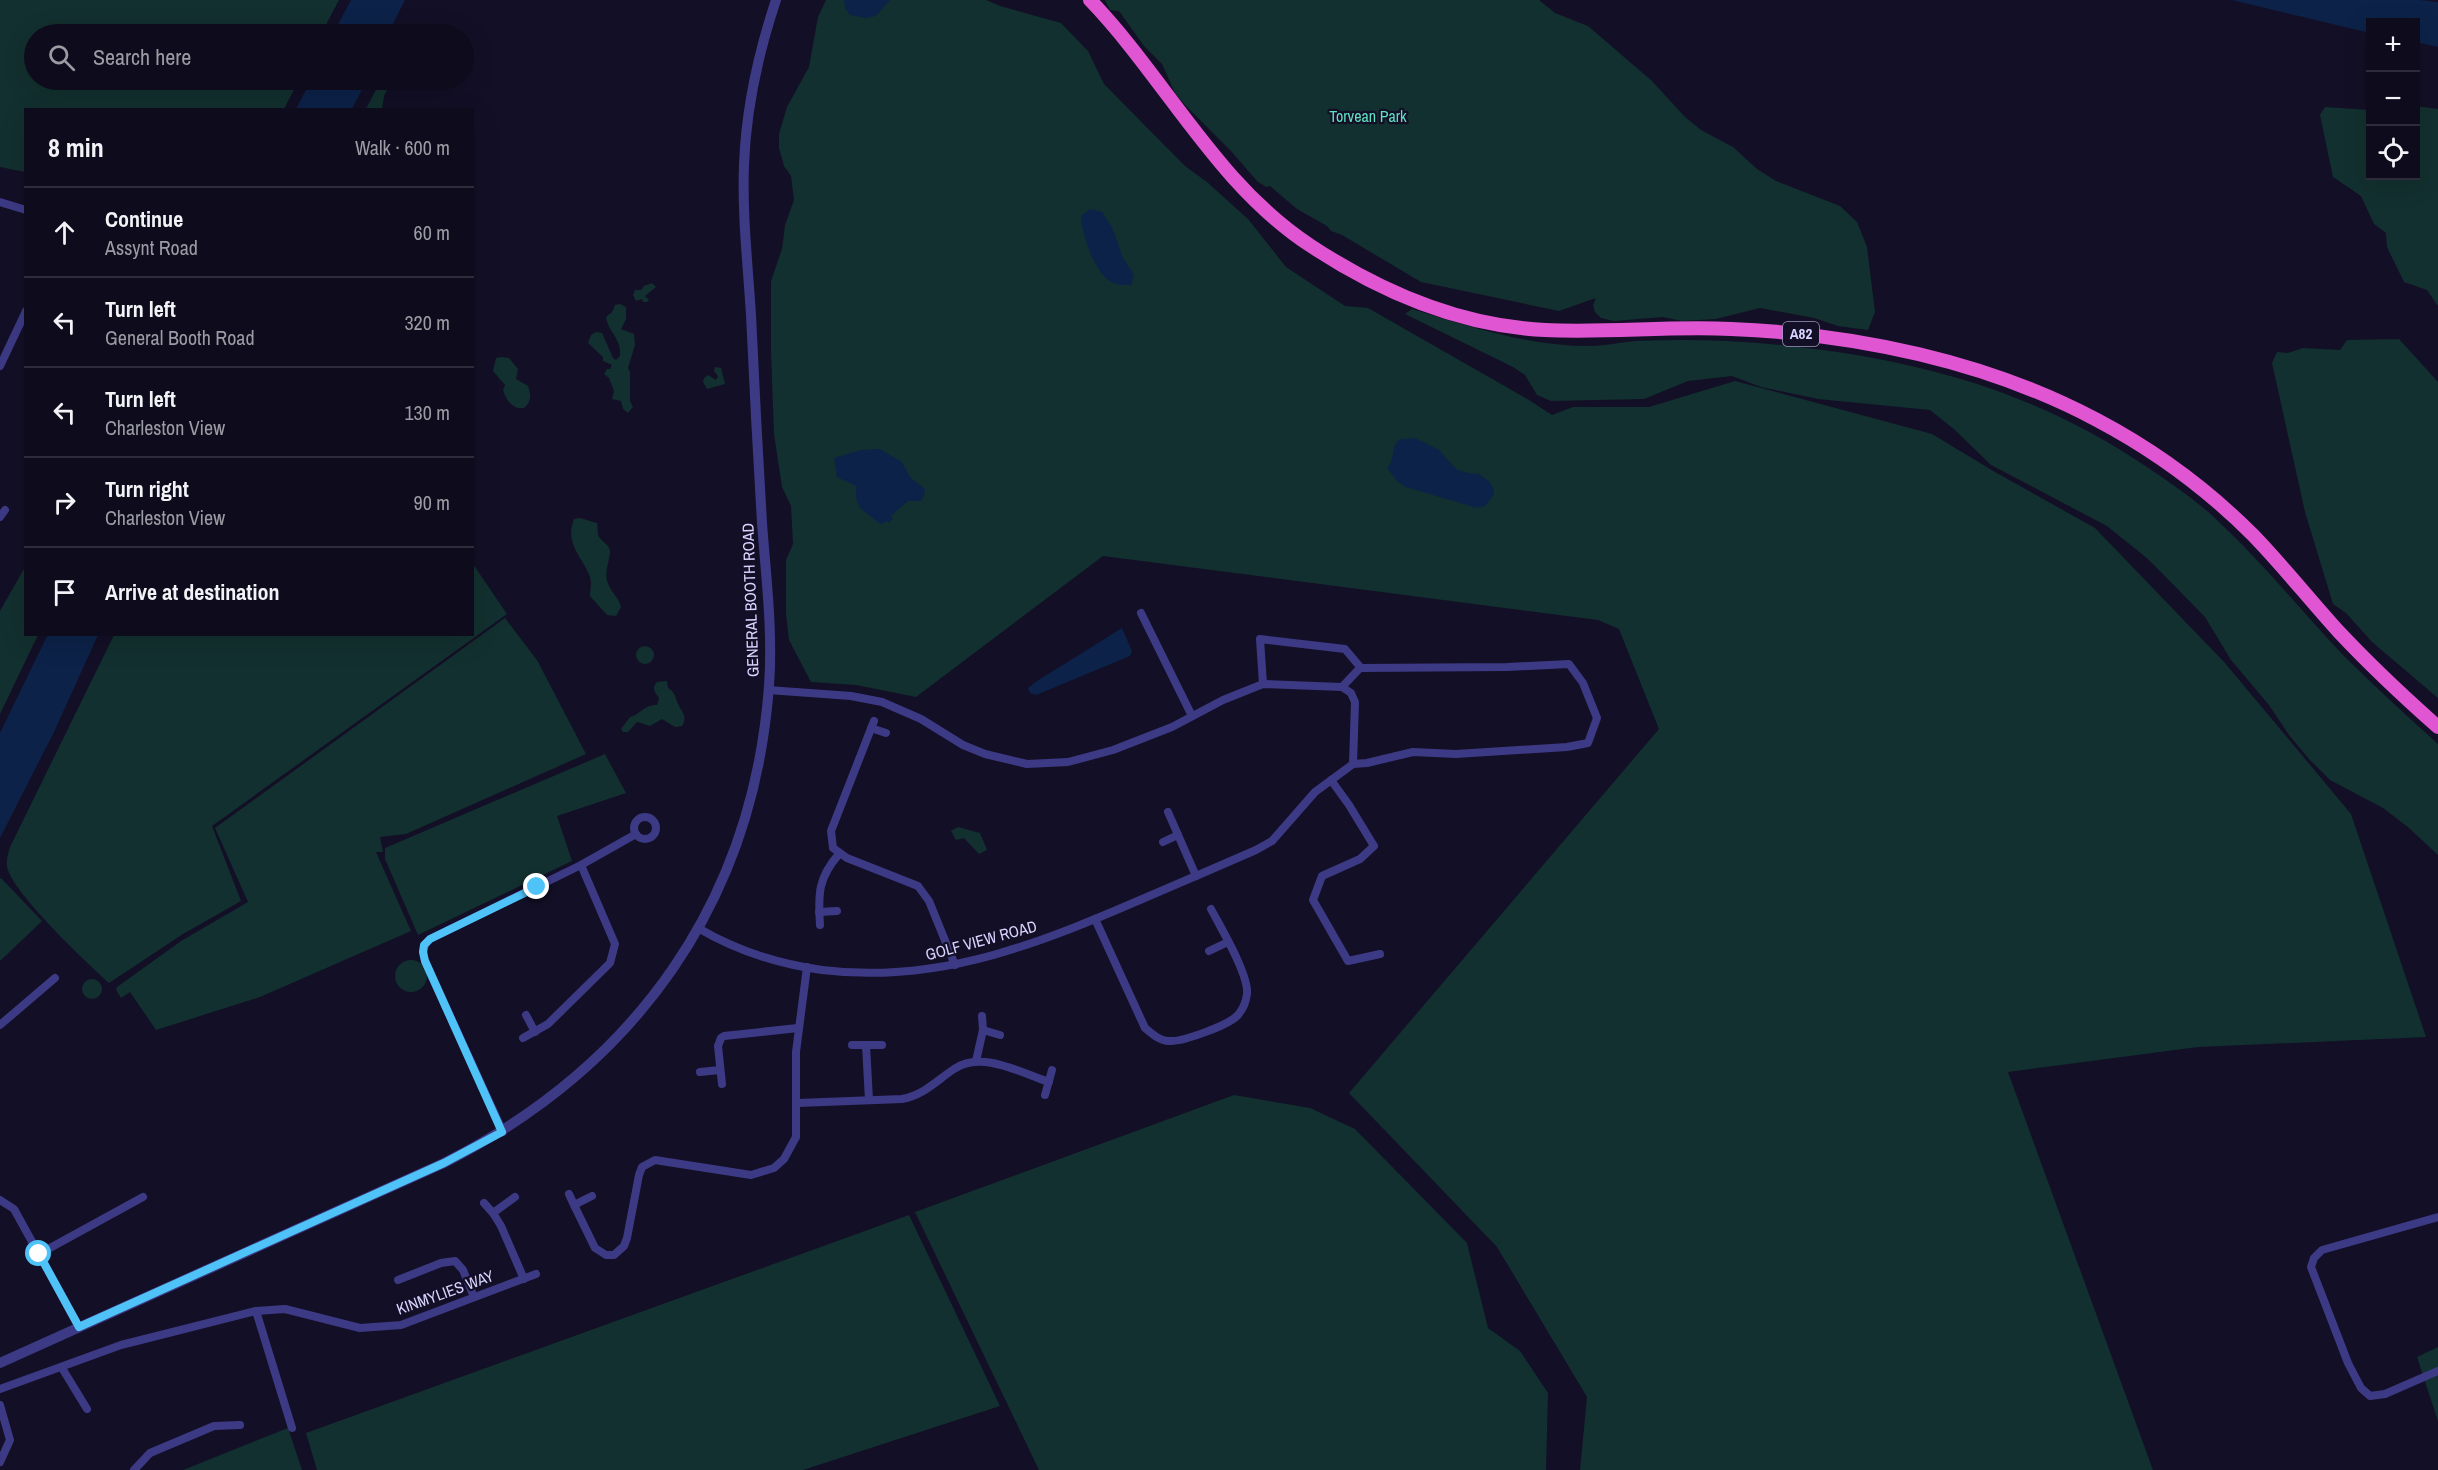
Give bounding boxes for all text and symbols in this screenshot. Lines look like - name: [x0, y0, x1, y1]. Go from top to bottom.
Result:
- map controls: [2366, 18, 2420, 180]
- button: +: [2366, 18, 2420, 72]
- search box: [24, 24, 474, 90]
- icon: search: [45, 41, 78, 74]
- text: Search here: [93, 42, 191, 72]
- button: −: [2366, 72, 2420, 126]
- park label: Torvean Park: [1329, 105, 1407, 127]
- button: locate: [2366, 126, 2420, 180]
- text: 8 min: [48, 130, 104, 165]
- text: Walk · 600 m: [355, 134, 450, 161]
- text: Continue: [105, 204, 183, 234]
- icon: ahead: [48, 216, 81, 249]
- text: 60 m: [414, 219, 450, 246]
- text: Assynt Road: [105, 234, 198, 261]
- text: Turn left: [105, 294, 176, 324]
- icon: left: [48, 306, 81, 339]
- text: 320 m: [404, 309, 450, 336]
- road number: A82: [1783, 322, 1819, 346]
- text: General Booth Road: [105, 324, 255, 351]
- text: Turn left: [105, 384, 176, 414]
- icon: left: [48, 396, 81, 429]
- text: 130 m: [404, 399, 450, 426]
- text: Charleston View: [105, 414, 225, 441]
- text: Turn right: [105, 474, 189, 504]
- icon: right: [48, 486, 81, 519]
- text: 90 m: [414, 489, 450, 516]
- text: Charleston View: [105, 504, 225, 531]
- street label: GENERAL BOOTH ROAD: [736, 523, 764, 677]
- icon: arrive: [48, 576, 81, 609]
- text: Arrive at destination: [105, 577, 279, 607]
- route end: [523, 873, 549, 899]
- street label: GOLF VIEW ROAD: [923, 915, 1039, 965]
- route start: [25, 1240, 51, 1266]
- street label: KINMYLIES WAY: [393, 1264, 497, 1320]

